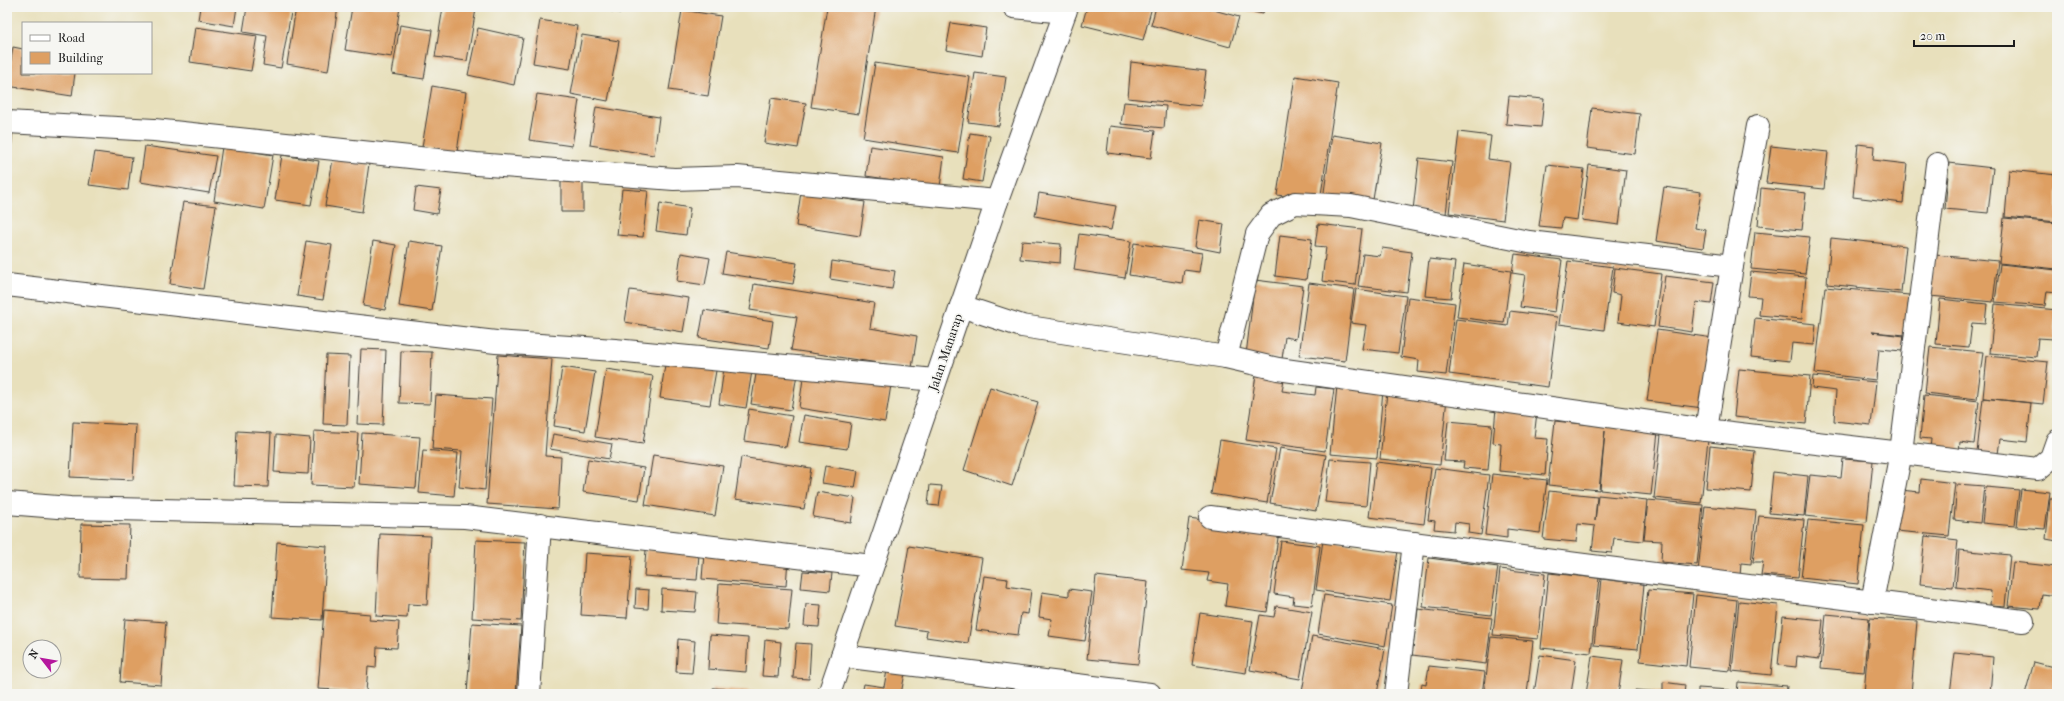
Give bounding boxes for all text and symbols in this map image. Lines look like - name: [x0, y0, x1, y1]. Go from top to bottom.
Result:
- legend: [22, 22, 152, 74]
- scale bar: [1914, 22, 2014, 48]
- text: 20 m: [1920, 29, 1945, 43]
- text: Road: [58, 31, 85, 45]
- text: Building: [58, 51, 103, 65]
- street label: Jalan Manarap: [925, 312, 966, 394]
- north arrow: [22, 639, 62, 679]
- text: N: [26, 647, 42, 661]

